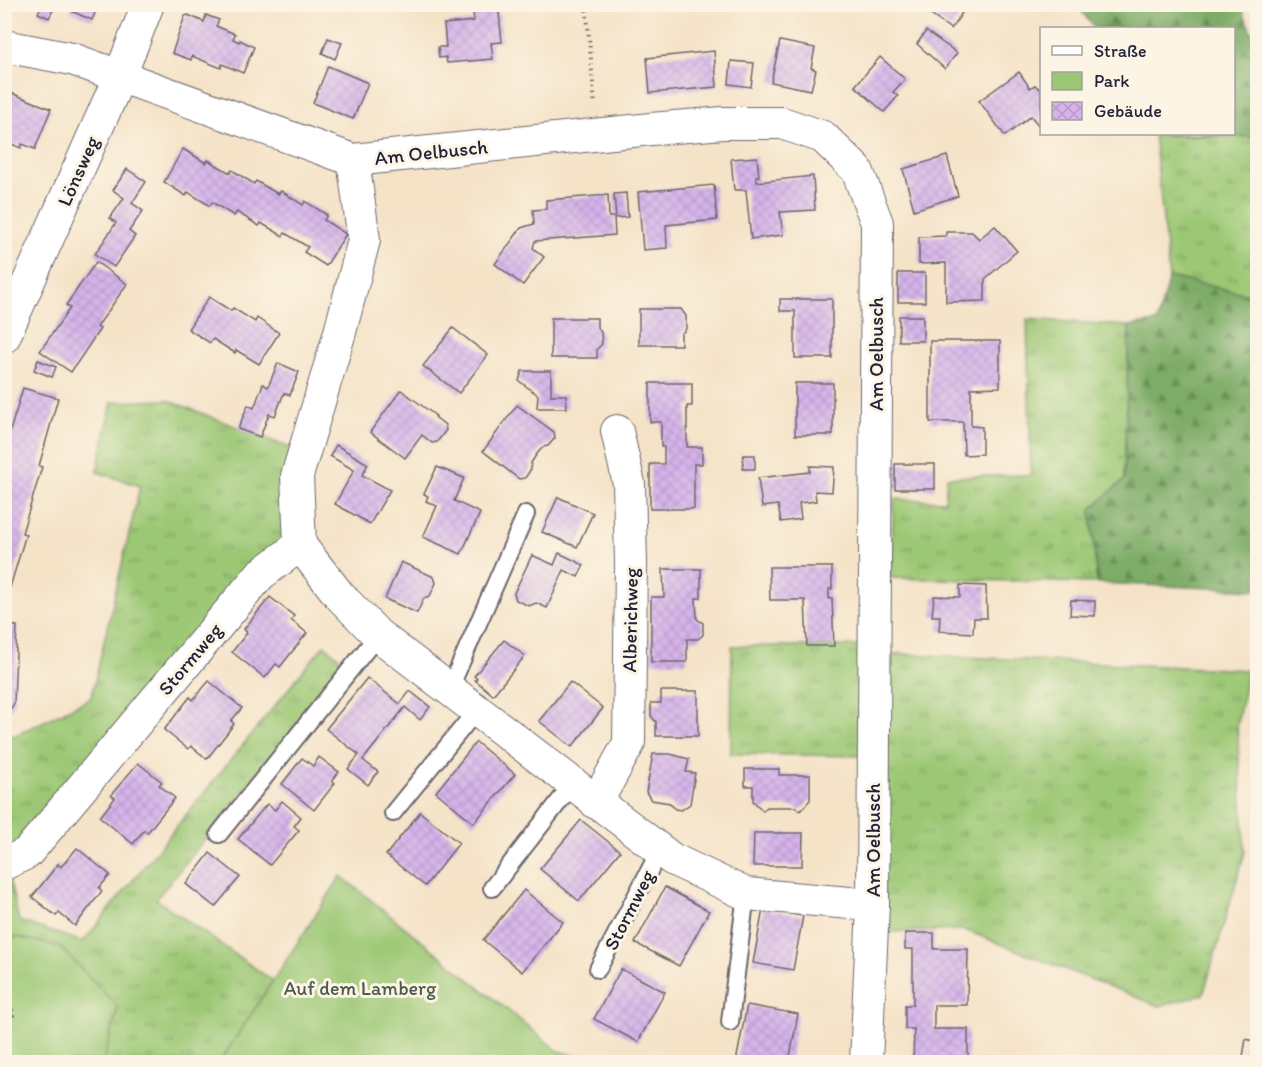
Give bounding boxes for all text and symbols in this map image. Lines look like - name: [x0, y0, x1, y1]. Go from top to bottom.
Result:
- legend: [1040, 27, 1235, 135]
- text: Straße: [1094, 40, 1147, 62]
- text: Park: [1094, 70, 1129, 92]
- text: Gebäude: [1094, 100, 1162, 122]
- street label: Lönsweg: [52, 132, 104, 210]
- street label: Am Oelbusch: [373, 134, 489, 170]
- street label: Am Oelbusch: [864, 297, 888, 411]
- street label: Alberichweg: [617, 567, 643, 672]
- street label: Stormweg: [153, 617, 228, 700]
- street label: Am Oelbusch: [861, 783, 885, 897]
- street label: Stormweg: [599, 865, 660, 954]
- park label: Auf dem Lamberg: [284, 976, 437, 1000]

